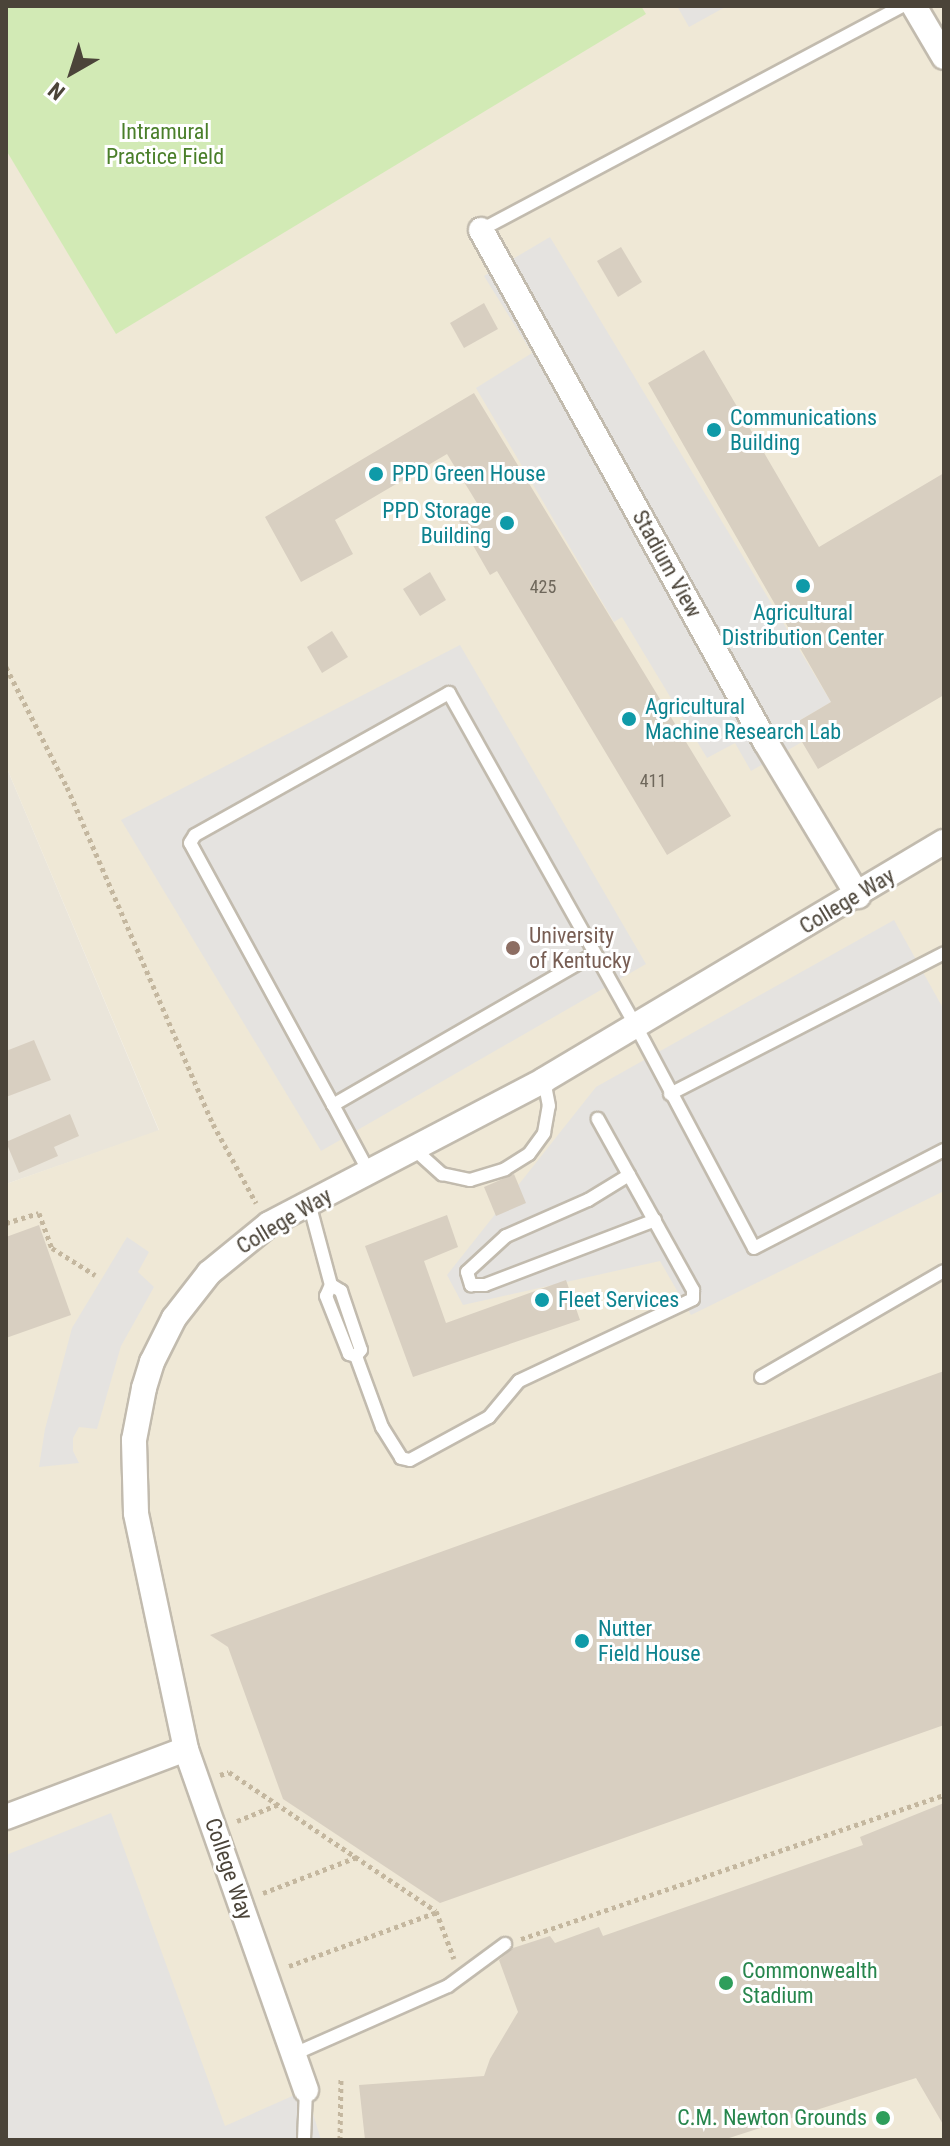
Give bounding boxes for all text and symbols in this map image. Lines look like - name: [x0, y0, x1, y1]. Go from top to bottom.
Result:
- north arrow: [32, 32, 112, 112]
- text: N: [43, 77, 70, 105]
- park label: Intramural Practice Field: [106, 118, 224, 170]
- place label: Communications Building: [730, 404, 877, 456]
- marker: Communications Building: [705, 421, 723, 439]
- place label: PPD Green House: [392, 461, 545, 487]
- marker: PPD Green House: [367, 465, 385, 483]
- place label: PPD Storage Building: [382, 497, 491, 548]
- street label: Stadium View: [627, 506, 707, 622]
- marker: PPD Storage Building: [498, 514, 516, 532]
- house number: 425: [530, 576, 556, 598]
- marker: Agricultural Distribution Center: [794, 577, 812, 595]
- place label: Agricultural Distribution Center: [722, 599, 884, 650]
- place label: Agricultural Machine Research Lab: [645, 693, 841, 744]
- marker: Agricultural Machine Research Lab: [620, 710, 638, 728]
- house number: 411: [640, 770, 666, 792]
- street label: College Way: [795, 862, 899, 940]
- place label: University of Kentucky: [529, 922, 631, 974]
- marker: University of Kentucky: [504, 939, 522, 957]
- street label: College Way: [232, 1182, 336, 1260]
- place label: Fleet Services: [558, 1287, 679, 1313]
- marker: Fleet Services: [533, 1291, 551, 1309]
- place label: Nutter Field House: [598, 1615, 701, 1666]
- marker: Nutter Field House: [573, 1632, 591, 1650]
- street label: College Way: [199, 1815, 259, 1923]
- place label: Commonwealth Stadium: [742, 1957, 878, 2008]
- marker: Commonwealth Stadium: [717, 1974, 735, 1992]
- place label: C.M. Newton Grounds: [677, 2105, 867, 2131]
- marker: C.M. Newton Grounds: [874, 2109, 892, 2127]

